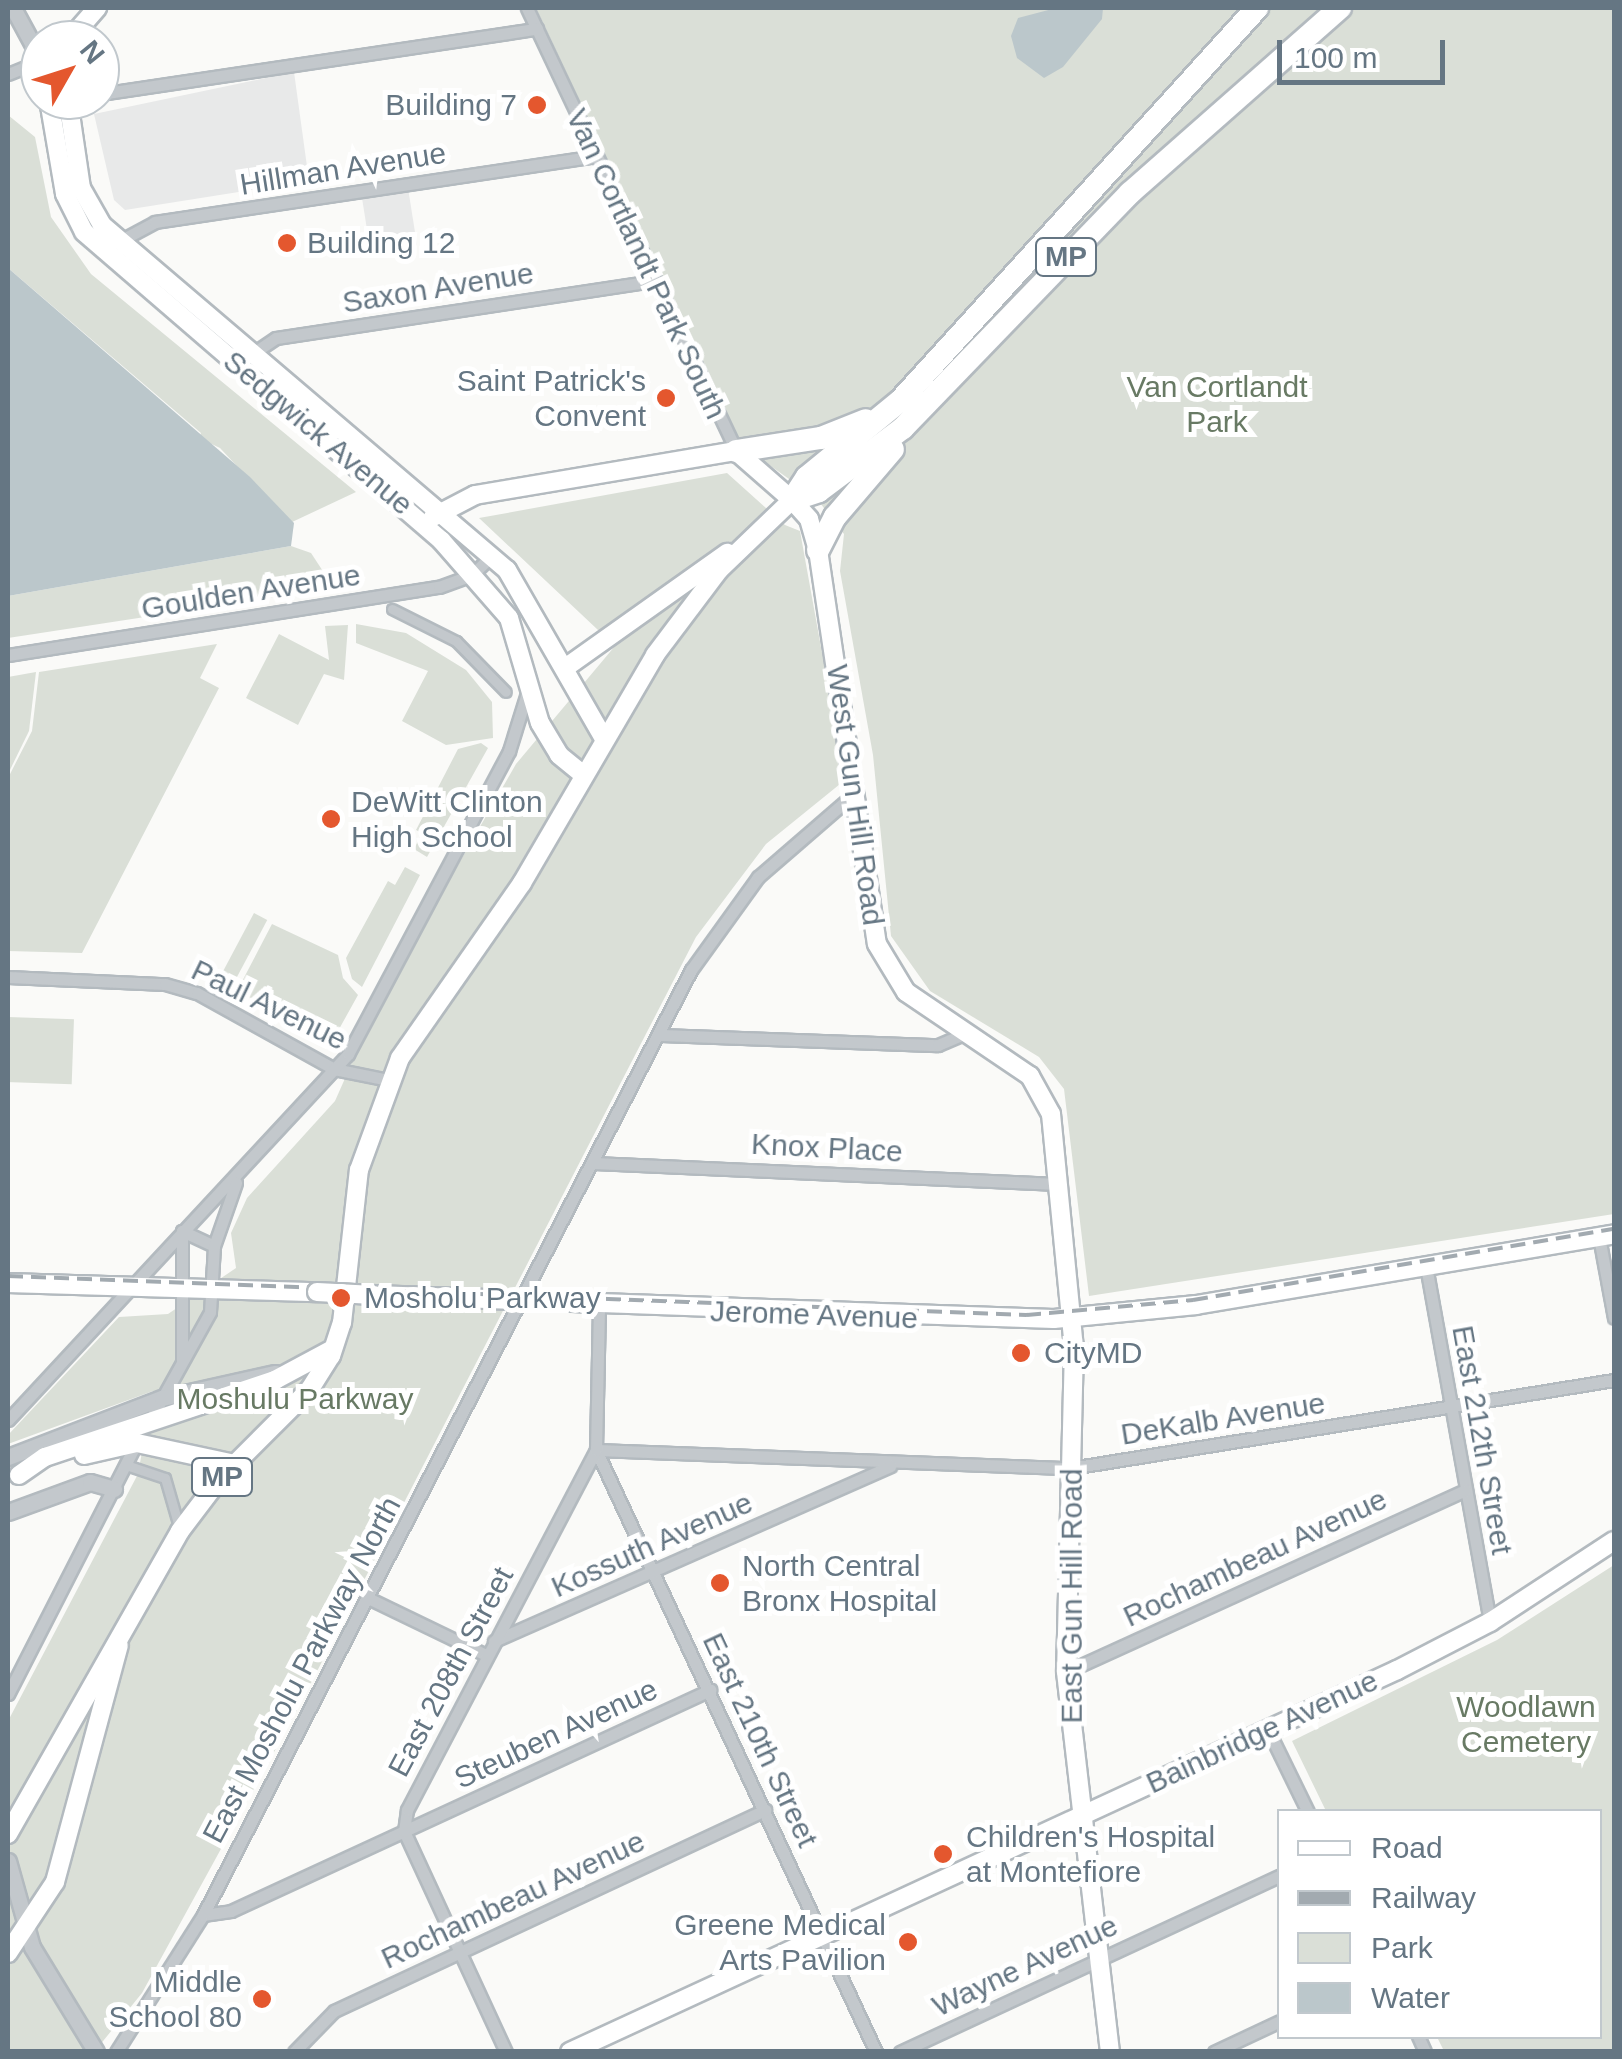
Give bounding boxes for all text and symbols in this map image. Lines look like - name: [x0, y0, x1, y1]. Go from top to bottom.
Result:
- north arrow: [20, 20, 120, 120]
- scale bar: [1282, 20, 1450, 82]
- text: N: [74, 34, 111, 70]
- text: 100 m: [1294, 41, 1377, 74]
- place label: Building 7: [385, 87, 517, 123]
- marker: Building 7: [526, 94, 548, 116]
- street label: Van Cortlandt Park South: [558, 103, 734, 425]
- street label: Hillman Avenue: [237, 135, 449, 203]
- place label: Building 12: [307, 225, 455, 261]
- marker: Building 12: [276, 232, 298, 254]
- road number: MP: [1034, 234, 1098, 280]
- street label: Saxon Avenue: [339, 255, 537, 321]
- street label: Sedgwick Avenue: [215, 343, 421, 523]
- place label: Saint Patrick's Convent: [457, 363, 646, 434]
- park label: Van Cortlandt Park: [1126, 369, 1308, 440]
- marker: Saint Patrick's Convent: [655, 387, 677, 409]
- street label: Goulden Avenue: [138, 557, 364, 627]
- street label: West Gun Hill Road: [819, 662, 891, 928]
- place label: DeWitt Clinton High School: [351, 784, 543, 854]
- marker: DeWitt Clinton High School: [320, 808, 342, 830]
- street label: Paul Avenue: [185, 952, 353, 1058]
- street label: Knox Place: [750, 1126, 904, 1170]
- place label: Mosholu Parkway: [364, 1280, 601, 1316]
- marker: Mosholu Parkway: [328, 1285, 354, 1311]
- street label: Jerome Avenue: [709, 1293, 919, 1337]
- street label: East 212th Street: [1444, 1323, 1520, 1557]
- place label: CityMD: [1044, 1335, 1142, 1371]
- marker: CityMD: [1008, 1340, 1034, 1366]
- park label: Moshulu Parkway: [177, 1381, 413, 1417]
- street label: DeKalb Avenue: [1117, 1385, 1329, 1453]
- road number: MP: [190, 1454, 254, 1500]
- street label: East Gun Hill Road: [1054, 1468, 1090, 1724]
- street label: Rochambeau Avenue: [1117, 1481, 1393, 1635]
- street label: Kossuth Avenue: [545, 1484, 759, 1606]
- street label: East Mosholu Parkway North: [195, 1491, 409, 1849]
- place label: North Central Bronx Hospital: [742, 1548, 937, 1618]
- street label: East 208th Street: [381, 1561, 521, 1783]
- marker: North Central Bronx Hospital: [707, 1570, 733, 1596]
- street label: East 210th Street: [695, 1627, 825, 1853]
- street label: Bainbridge Avenue: [1140, 1662, 1384, 1802]
- street label: Steuben Avenue: [448, 1671, 664, 1797]
- park label: Woodlawn Cemetery: [1456, 1689, 1596, 1760]
- legend: [1277, 1809, 1602, 2039]
- place label: Children's Hospital at Montefiore: [966, 1819, 1215, 1890]
- street label: Rochambeau Avenue: [375, 1823, 651, 1977]
- text: Road: [1371, 1831, 1443, 1864]
- marker: Children's Hospital at Montefiore: [930, 1841, 956, 1867]
- text: Railway: [1371, 1881, 1476, 1914]
- place label: Greene Medical Arts Pavilion: [674, 1907, 886, 1978]
- street label: Wayne Avenue: [926, 1907, 1124, 2025]
- marker: Greene Medical Arts Pavilion: [895, 1929, 921, 1955]
- text: Park: [1371, 1931, 1433, 1964]
- place label: Middle School 80: [109, 1964, 242, 2034]
- text: Water: [1371, 1981, 1450, 2014]
- marker: Middle School 80: [251, 1988, 273, 2010]

